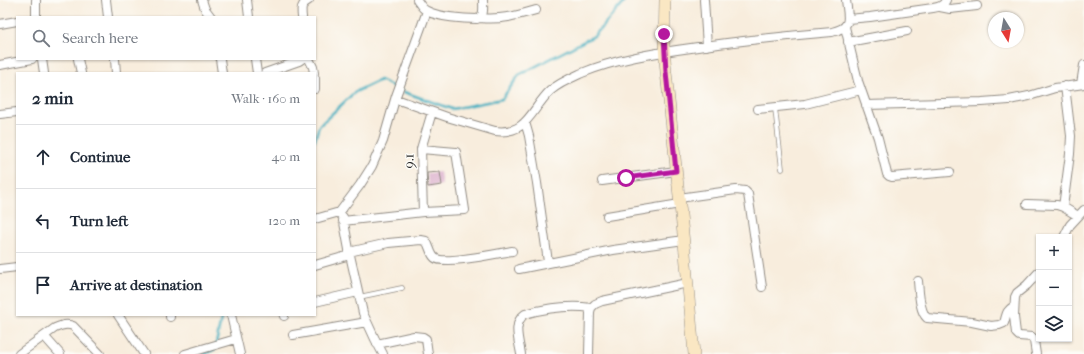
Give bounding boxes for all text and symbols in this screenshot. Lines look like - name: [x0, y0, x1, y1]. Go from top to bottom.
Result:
- north arrow: [988, 12, 1024, 48]
- search box: [16, 16, 316, 60]
- route end: [655, 25, 673, 43]
- icon: search: [30, 27, 52, 49]
- text: Search here: [62, 29, 138, 47]
- text: 2 min: [32, 88, 73, 108]
- text: Walk · 160 m: [231, 91, 300, 106]
- icon: ahead: [32, 146, 54, 168]
- text: Continue: [70, 148, 130, 166]
- text: 40 m: [272, 149, 300, 164]
- street label: 9.1: [400, 153, 418, 169]
- route start: [617, 169, 635, 187]
- icon: left: [32, 210, 54, 232]
- text: Turn left: [70, 212, 128, 230]
- text: 120 m: [268, 213, 300, 228]
- map controls: [1036, 234, 1072, 342]
- button: +: [1036, 234, 1072, 270]
- button: −: [1036, 270, 1072, 306]
- icon: arrive: [32, 274, 54, 296]
- text: Arrive at destination: [70, 276, 202, 294]
- button: layers: [1036, 306, 1072, 342]

